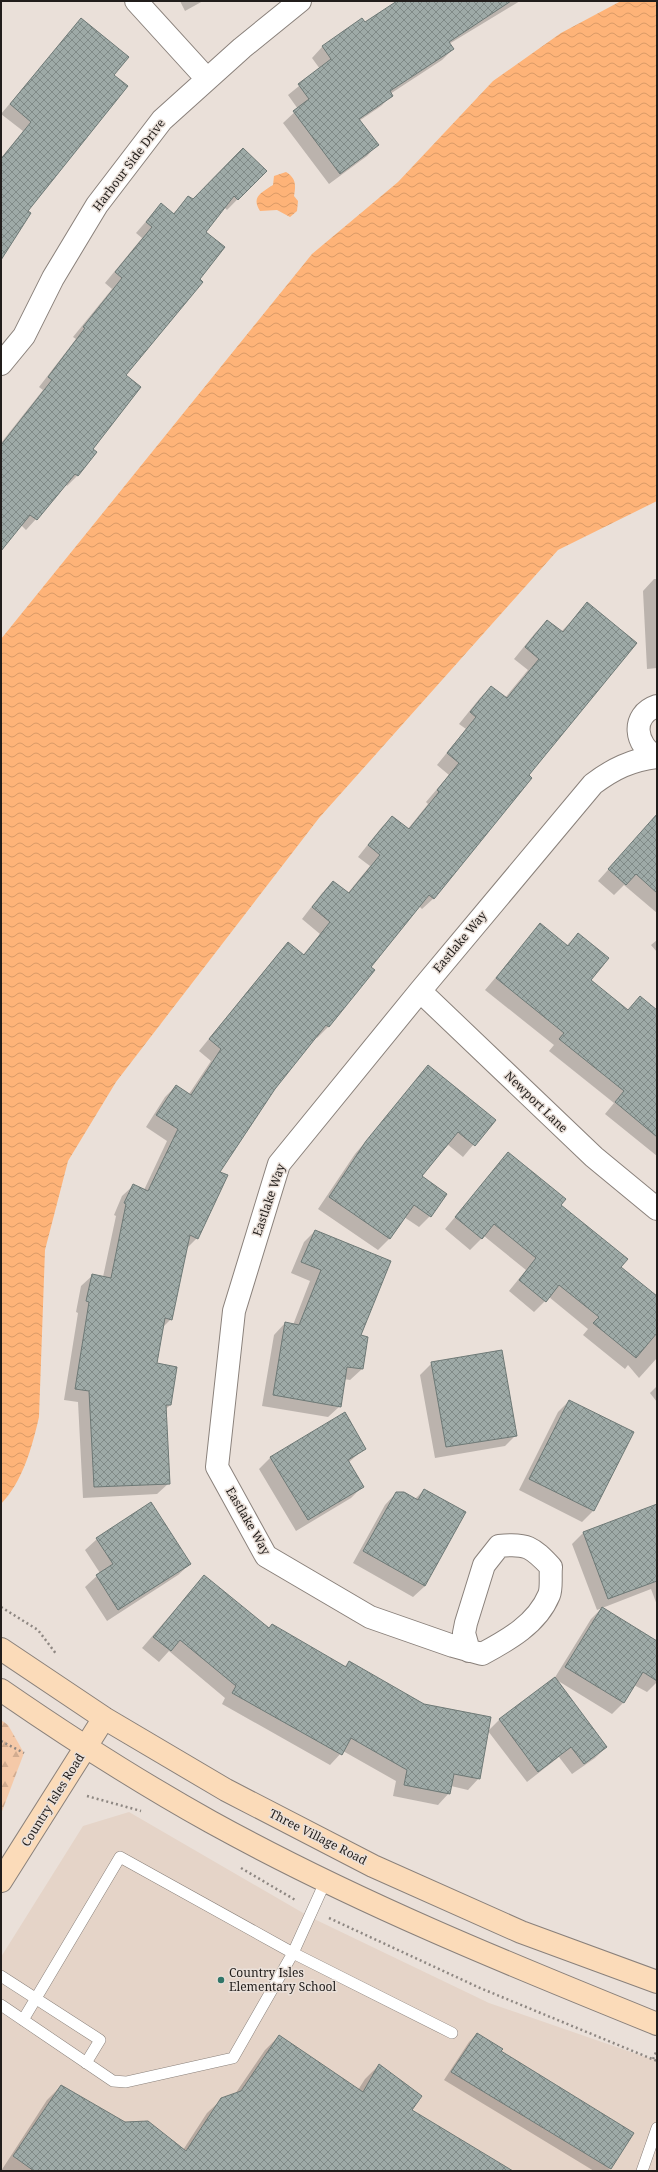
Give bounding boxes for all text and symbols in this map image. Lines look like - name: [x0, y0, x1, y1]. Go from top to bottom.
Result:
- street label: Harbour Side Drive: [88, 115, 169, 214]
- street label: Eastlake Way: [429, 907, 491, 976]
- street label: Newport Lane: [501, 1067, 572, 1136]
- street label: Eastlake Way: [248, 1161, 289, 1238]
- street label: Eastlake Way: [222, 1484, 275, 1558]
- street label: Country Isles Road: [17, 1749, 88, 1850]
- street label: Three Village Road: [266, 1805, 371, 1869]
- place label: Country Isles Elementary School: [229, 1964, 337, 1995]
- marker: Country Isles Elementary School: [216, 1975, 226, 1985]

